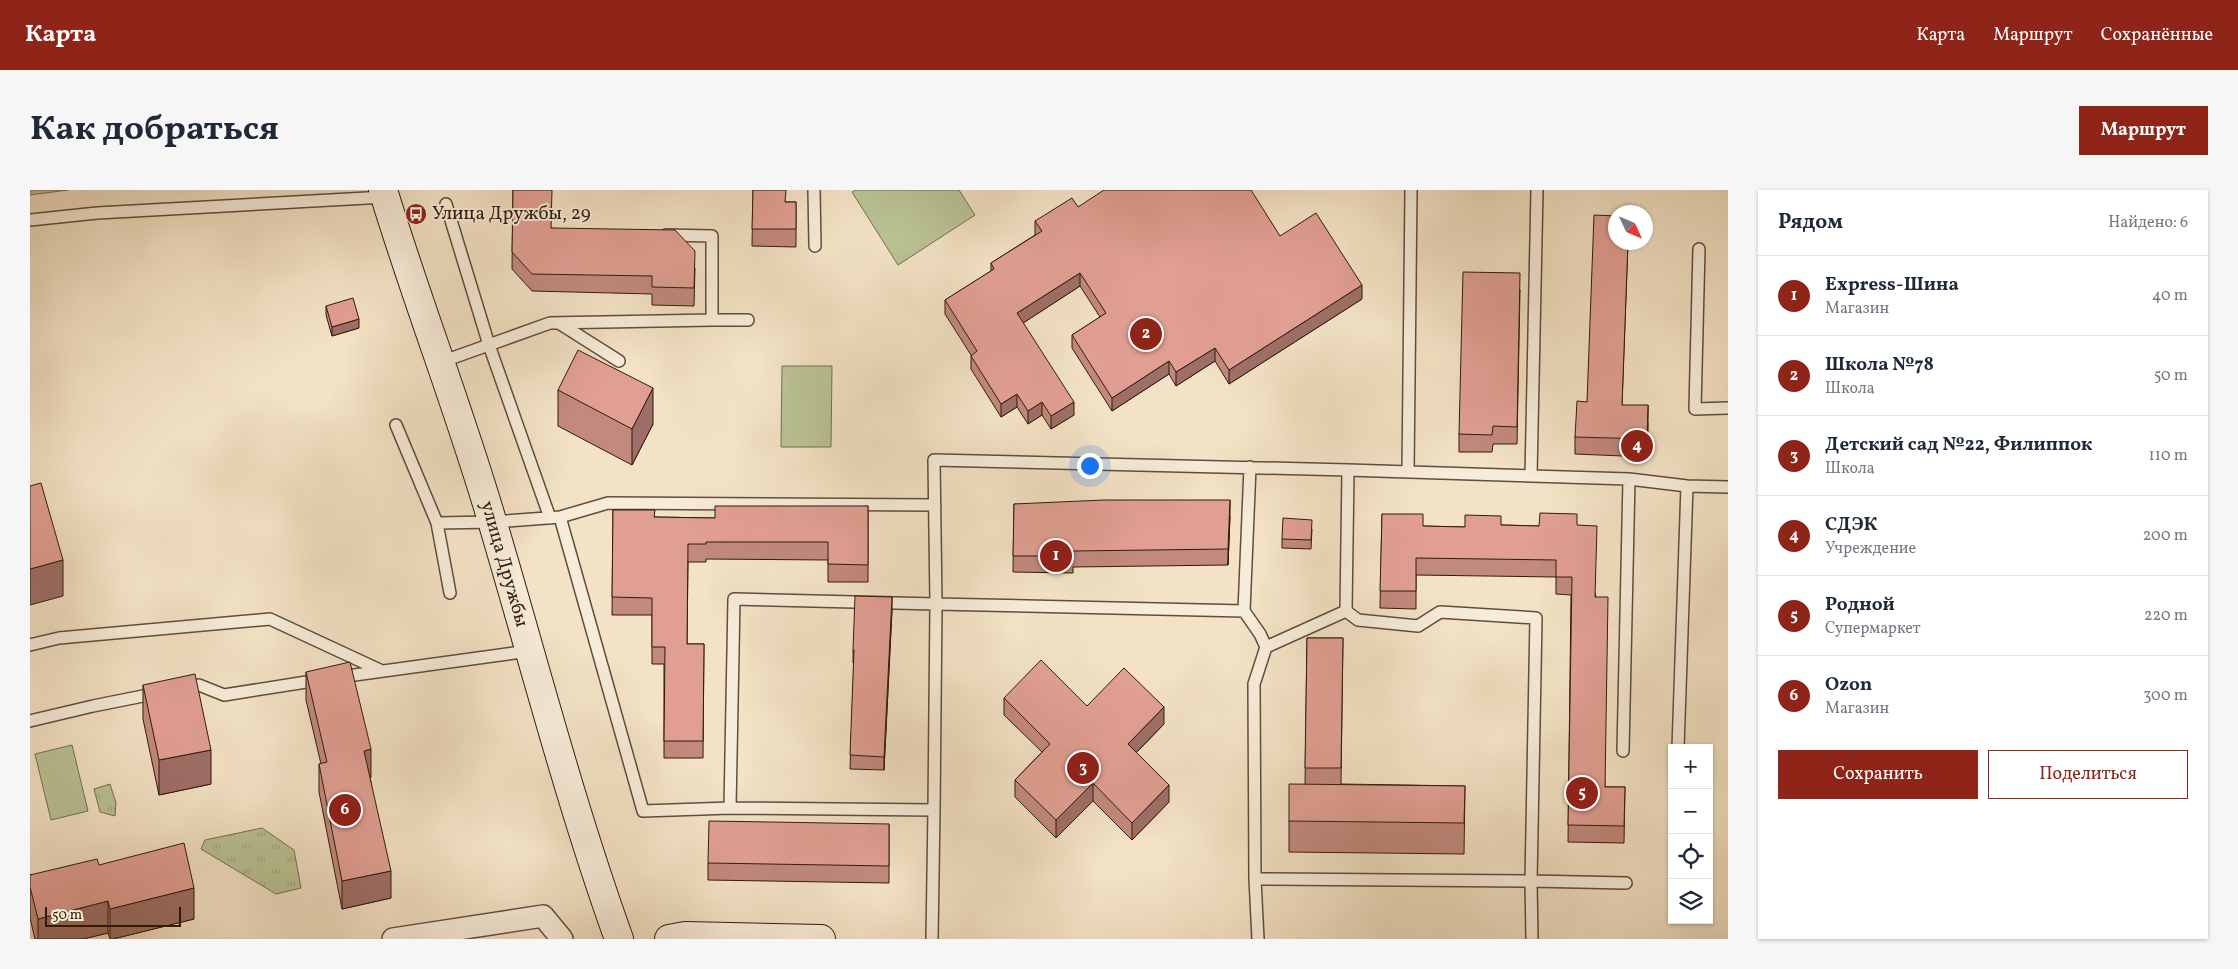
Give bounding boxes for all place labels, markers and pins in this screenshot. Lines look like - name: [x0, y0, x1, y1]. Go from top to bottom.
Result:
- place label: Улица Дружбы, 29: [432, 201, 591, 227]
- bus stop icon: Улица Дружбы, 29: [404, 202, 428, 226]
- pin: 2: [1130, 315, 1162, 353]
- pin: 4: [1621, 427, 1653, 465]
- pin: 1: [1040, 537, 1072, 575]
- pin: 3: [1067, 749, 1099, 787]
- pin: 5: [1566, 774, 1598, 812]
- pin: 6: [329, 791, 361, 829]

